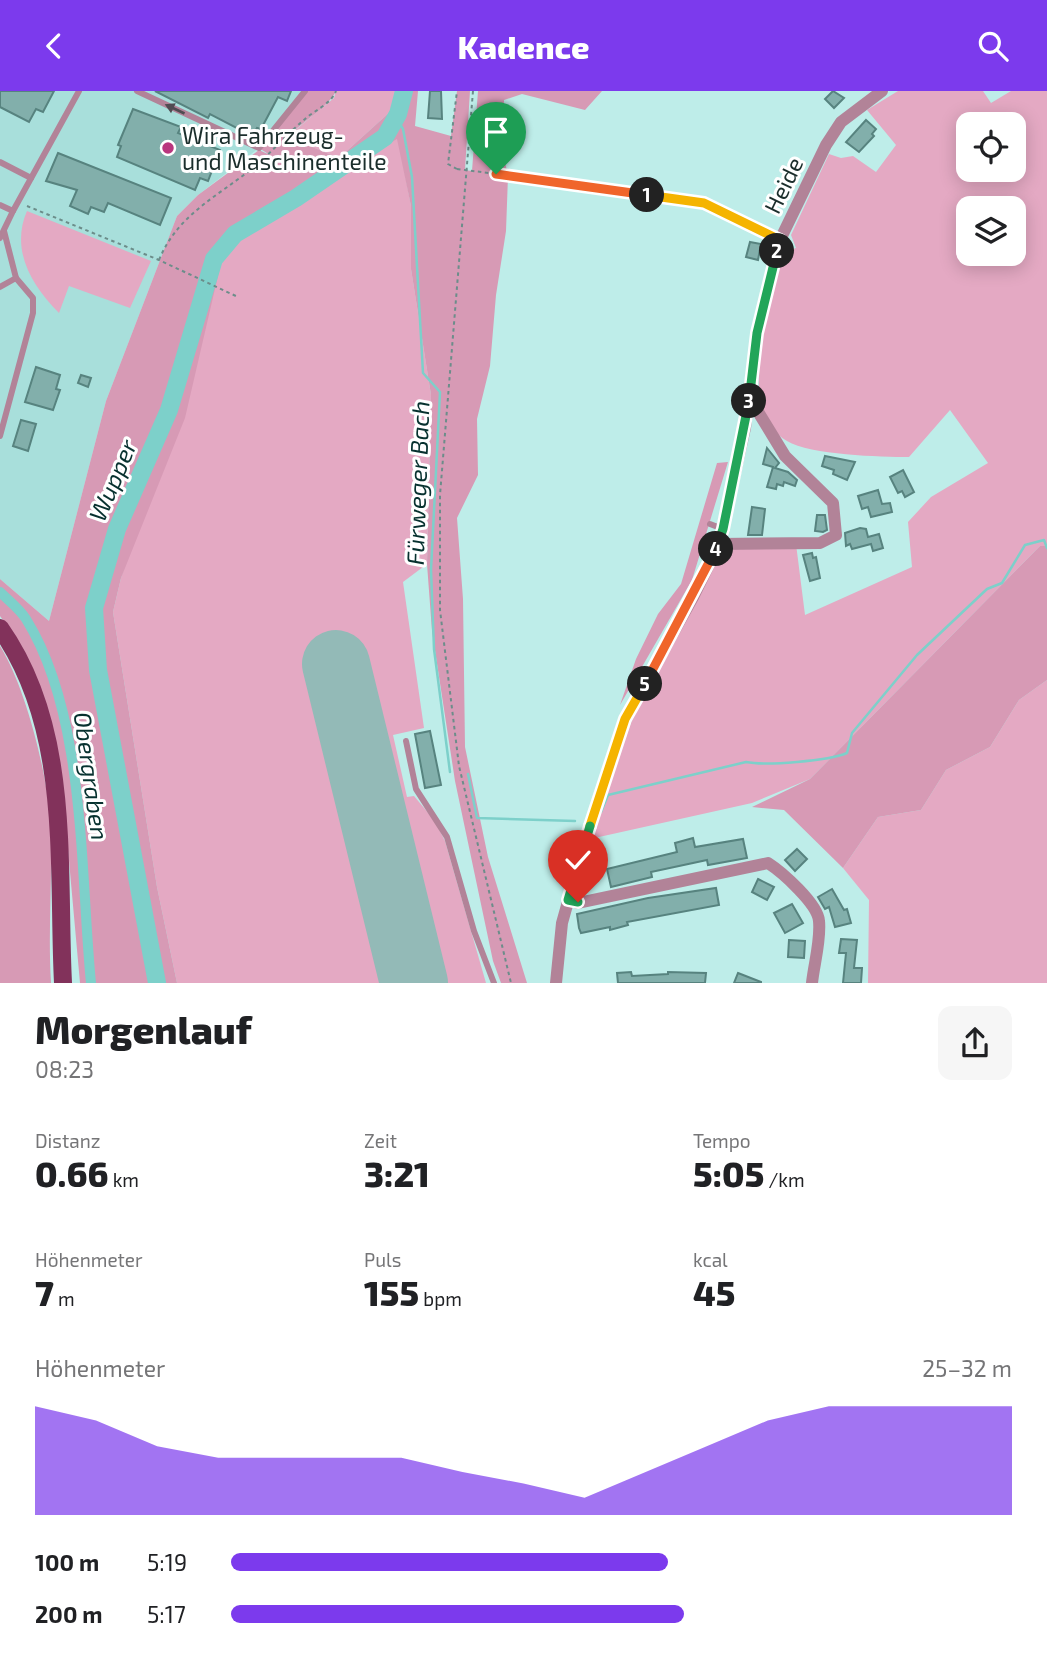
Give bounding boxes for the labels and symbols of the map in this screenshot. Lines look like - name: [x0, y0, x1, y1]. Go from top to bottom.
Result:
- pin: [466, 102, 526, 174]
- one-way arrow: [165, 103, 185, 114]
- place label: Wira Fahrzeug- und Maschinenteile: [182, 121, 387, 175]
- marker: Wira Fahrzeug- und Maschinenteile: [160, 140, 176, 156]
- street label: Heide: [757, 152, 809, 218]
- pin: 1: [630, 177, 664, 213]
- pin: 2: [760, 233, 794, 269]
- pin: 3: [732, 383, 766, 419]
- water label: Fürweger Bach: [400, 400, 434, 566]
- water label: Wupper: [82, 434, 142, 525]
- pin: 4: [698, 531, 734, 567]
- pin: 5: [628, 667, 662, 701]
- water label: Obergraben: [69, 710, 115, 842]
- pin: [548, 830, 608, 902]

